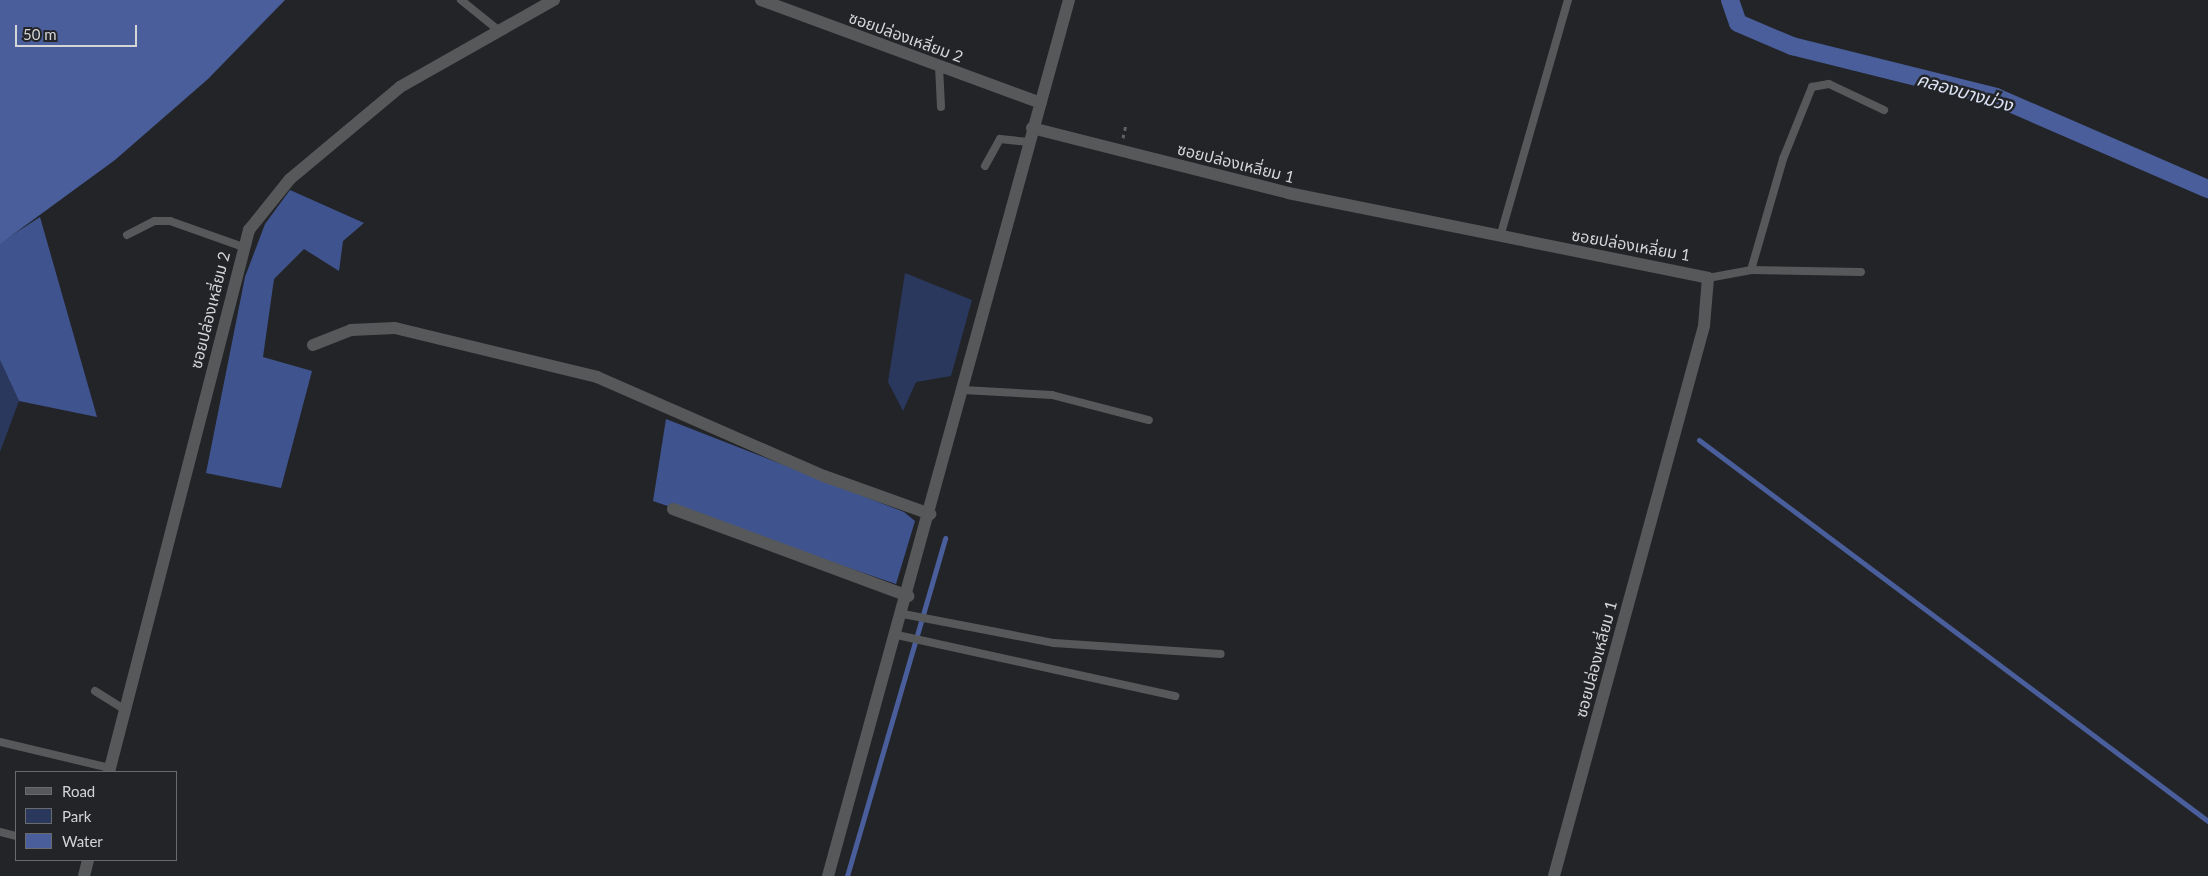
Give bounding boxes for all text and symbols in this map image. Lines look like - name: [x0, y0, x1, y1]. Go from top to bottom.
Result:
- street label: ซอยปล่องเหลี่ยม 2: [846, 7, 966, 67]
- scale bar: [18, 15, 140, 47]
- text: 50 m: [23, 25, 57, 43]
- water label: คลองบางม่วง: [1915, 68, 2015, 116]
- street label: ซอยปล่องเหลี่ยม 1: [1175, 139, 1297, 187]
- street label: ซอยปล่องเหลี่ยม 1: [1570, 225, 1692, 265]
- street label: ซอยปล่องเหลี่ยม 2: [186, 249, 234, 371]
- street label: ซอยปล่องเหลี่ยม 1: [1571, 598, 1621, 720]
- legend: [15, 771, 178, 861]
- text: Road: [62, 782, 95, 800]
- text: Park: [62, 807, 91, 825]
- text: Water: [62, 832, 103, 850]

